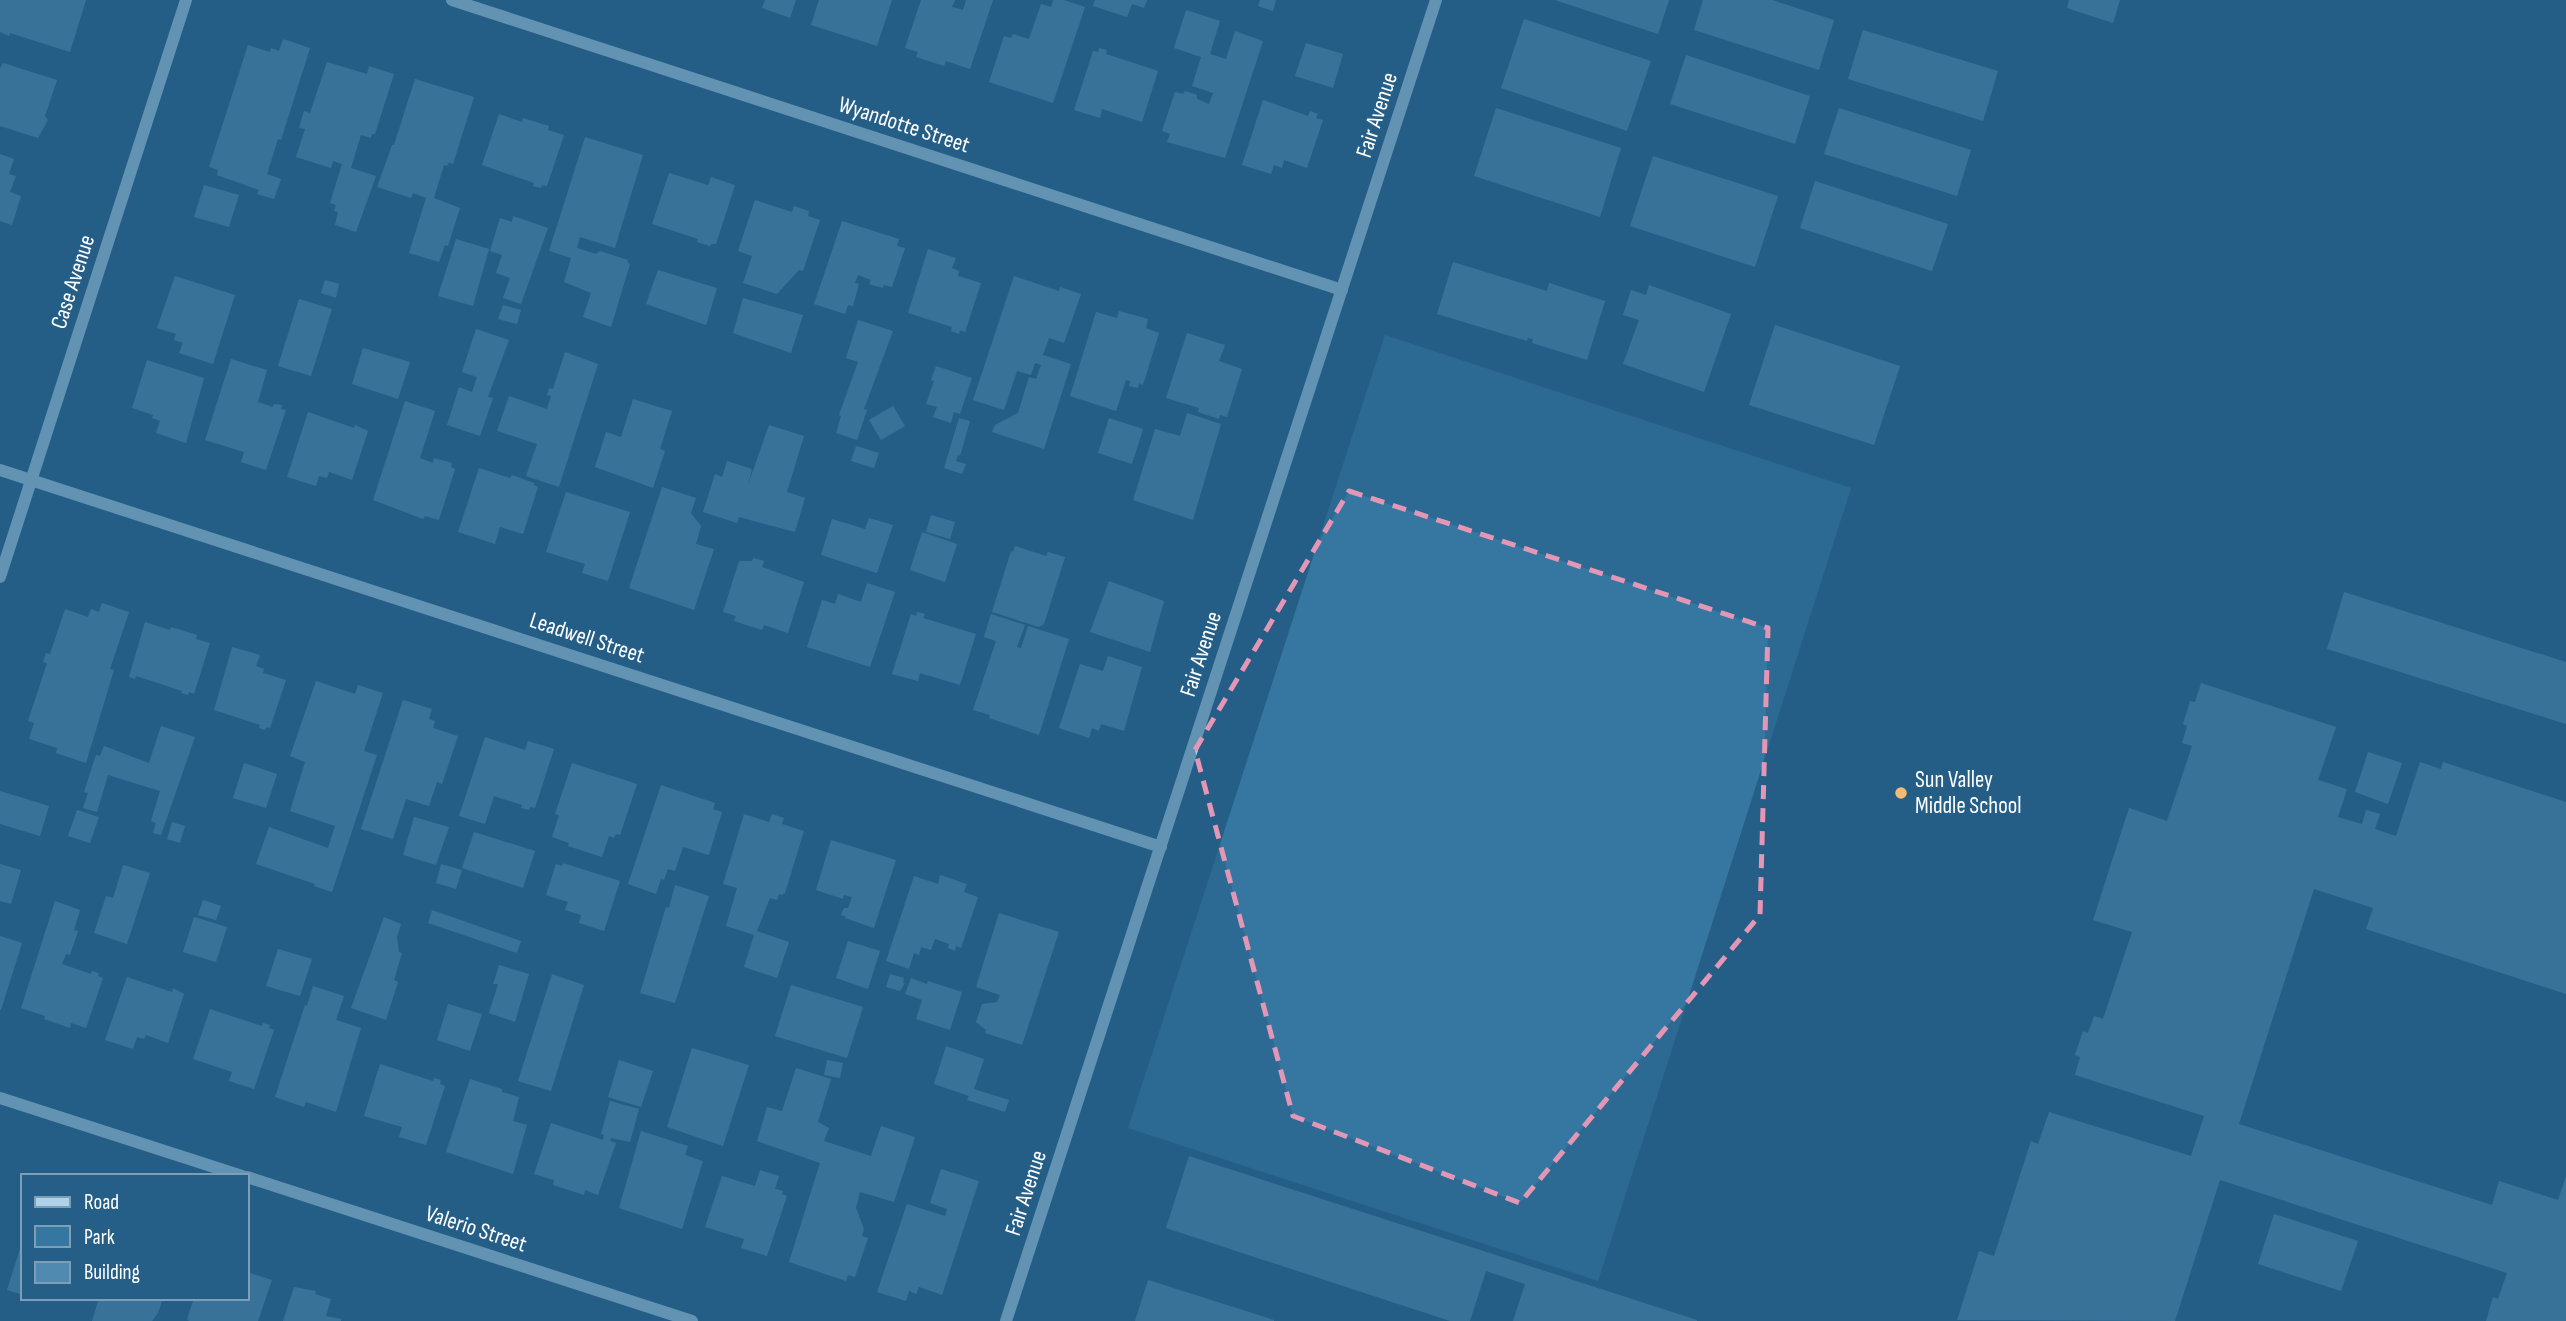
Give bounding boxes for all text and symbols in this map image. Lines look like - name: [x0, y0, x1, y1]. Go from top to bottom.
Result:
- street label: Fair Avenue: [1350, 69, 1404, 161]
- street label: Wyandotte Street: [835, 91, 973, 159]
- street label: Case Avenue: [45, 232, 101, 332]
- street label: Leadwell Street: [526, 606, 648, 670]
- street label: Fair Avenue: [1174, 608, 1228, 700]
- place label: Sun Valley Middle School: [1915, 766, 2022, 820]
- marker: Sun Valley Middle School: [1893, 785, 1909, 801]
- street label: Fair Avenue: [999, 1147, 1053, 1239]
- legend: [21, 1174, 248, 1300]
- text: Road: [84, 1190, 119, 1215]
- street label: Valerio Street: [422, 1200, 530, 1258]
- text: Park: [84, 1225, 115, 1250]
- text: Building: [84, 1260, 140, 1285]

